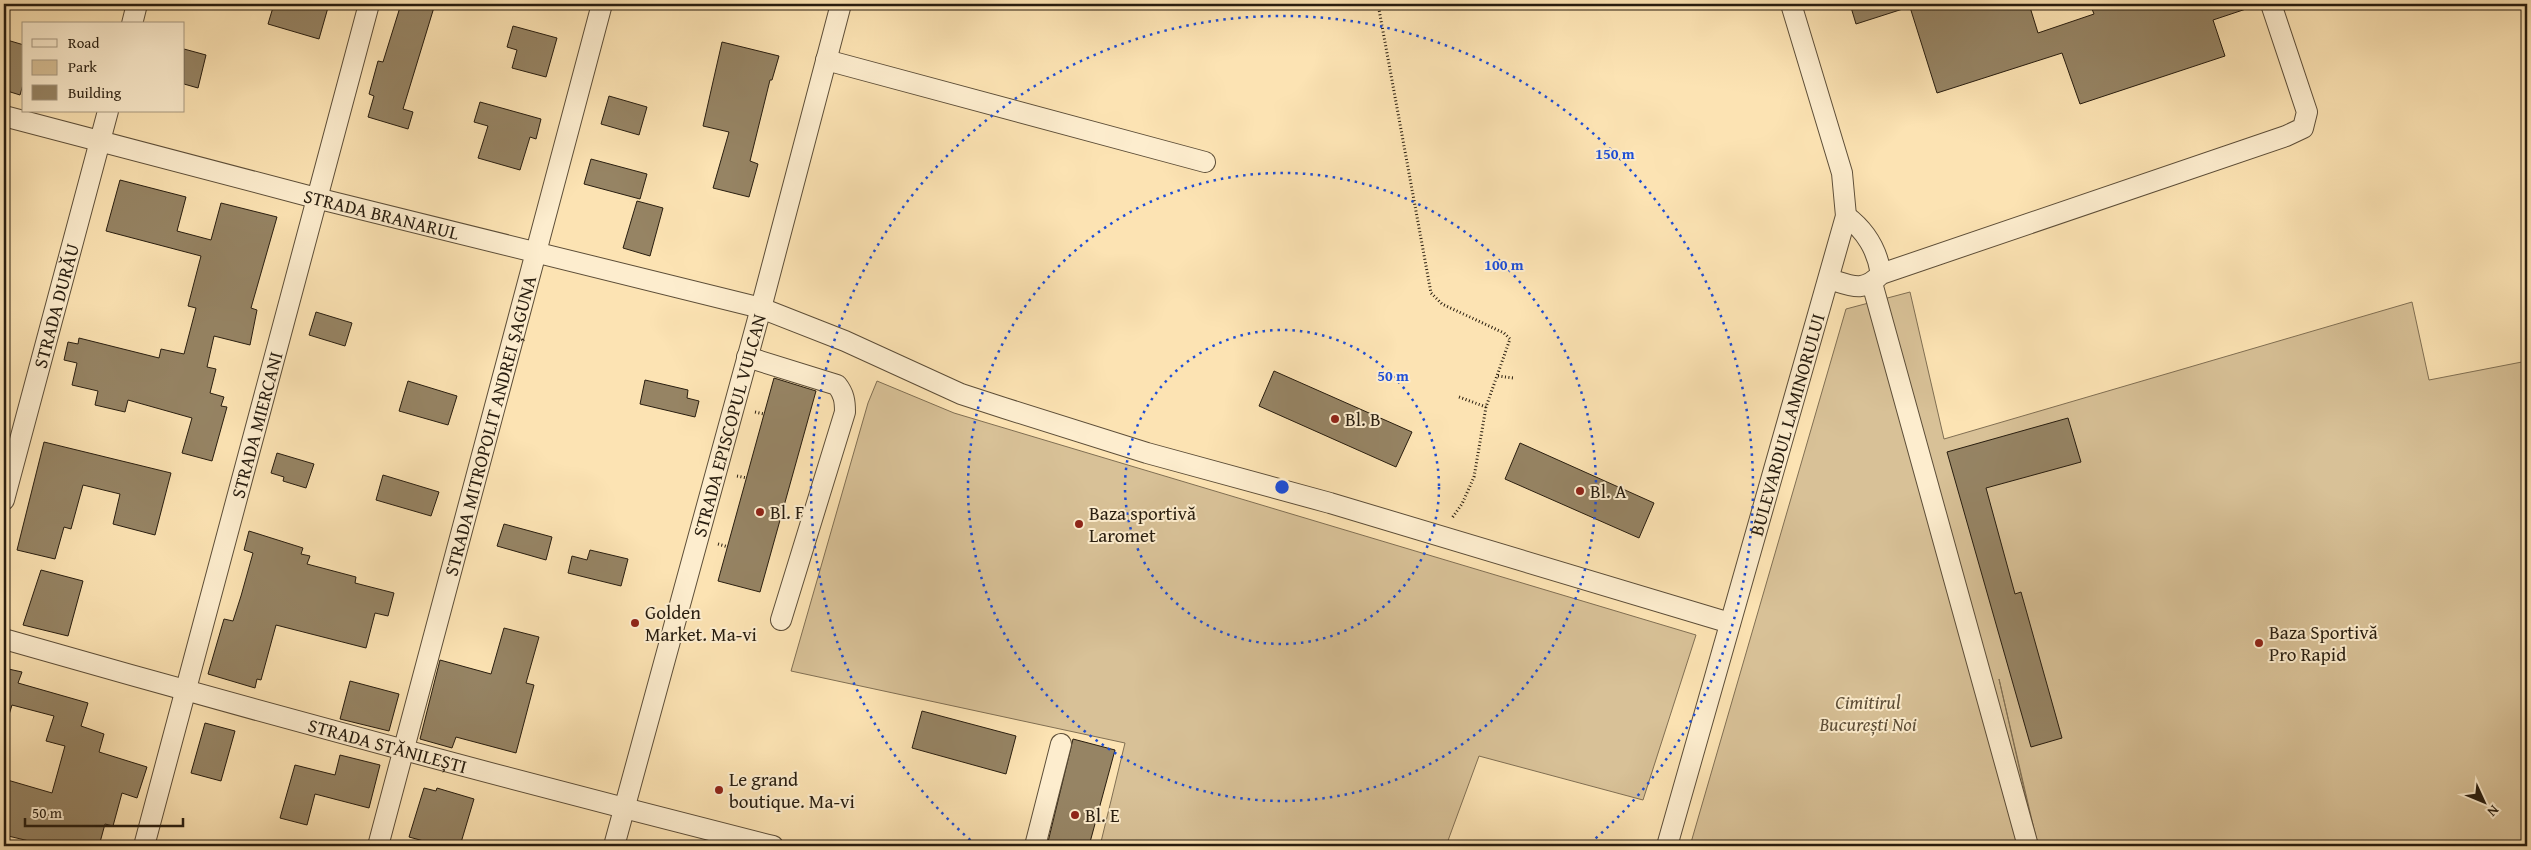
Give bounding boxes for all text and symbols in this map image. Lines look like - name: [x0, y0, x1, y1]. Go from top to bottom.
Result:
- legend: [22, 22, 185, 112]
- text: Road: [68, 32, 99, 53]
- text: Park: [68, 56, 97, 77]
- text: Building: [68, 82, 122, 103]
- text: 150 m: [1595, 143, 1635, 164]
- street label: STRADA BRANARUL: [301, 181, 462, 247]
- street label: STRADA DURĂU: [26, 240, 86, 371]
- text: 100 m: [1484, 254, 1524, 275]
- street label: STRADA MITROPOLIT ANDREI ȘAGUNA: [436, 272, 543, 579]
- street label: BULEVARDUL LAMINORULUI: [1742, 310, 1832, 539]
- street label: STRADA EPISCOPUL VULCAN: [685, 311, 773, 540]
- street label: STRADA MIERCANI: [224, 348, 290, 501]
- text: 50 m: [1377, 365, 1409, 386]
- place label: Bl. B: [1345, 405, 1381, 433]
- marker: Bl. B: [1329, 413, 1341, 425]
- place label: Bl. A: [1590, 477, 1627, 505]
- centre of rings: [1273, 478, 1291, 496]
- marker: Bl. A: [1574, 485, 1586, 497]
- place label: Bl. F: [770, 498, 804, 526]
- place label: Baza sportivă Laromet: [1089, 499, 1196, 549]
- marker: Bl. F: [754, 506, 766, 518]
- marker: Baza sportivă Laromet: [1073, 518, 1085, 530]
- place label: Golden Market. Ma-vi: [645, 598, 757, 648]
- marker: Golden Market. Ma-vi: [629, 617, 641, 629]
- place label: Baza Sportivă Pro Rapid: [2269, 618, 2378, 668]
- marker: Baza Sportivă Pro Rapid: [2253, 637, 2265, 649]
- park label: Cimitirul București Noi: [1818, 688, 1917, 738]
- street label: STRADA STĂNILEȘTI: [305, 711, 470, 780]
- place label: Le grand boutique. Ma-vi: [729, 765, 855, 815]
- north arrow: [2458, 778, 2508, 828]
- marker: Le grand boutique. Ma-vi: [713, 784, 725, 796]
- scale bar: [25, 795, 182, 827]
- place label: Bl. E: [1085, 801, 1120, 829]
- text: N: [2482, 801, 2504, 822]
- text: 50 m: [32, 802, 63, 823]
- marker: Bl. E: [1069, 809, 1081, 821]

